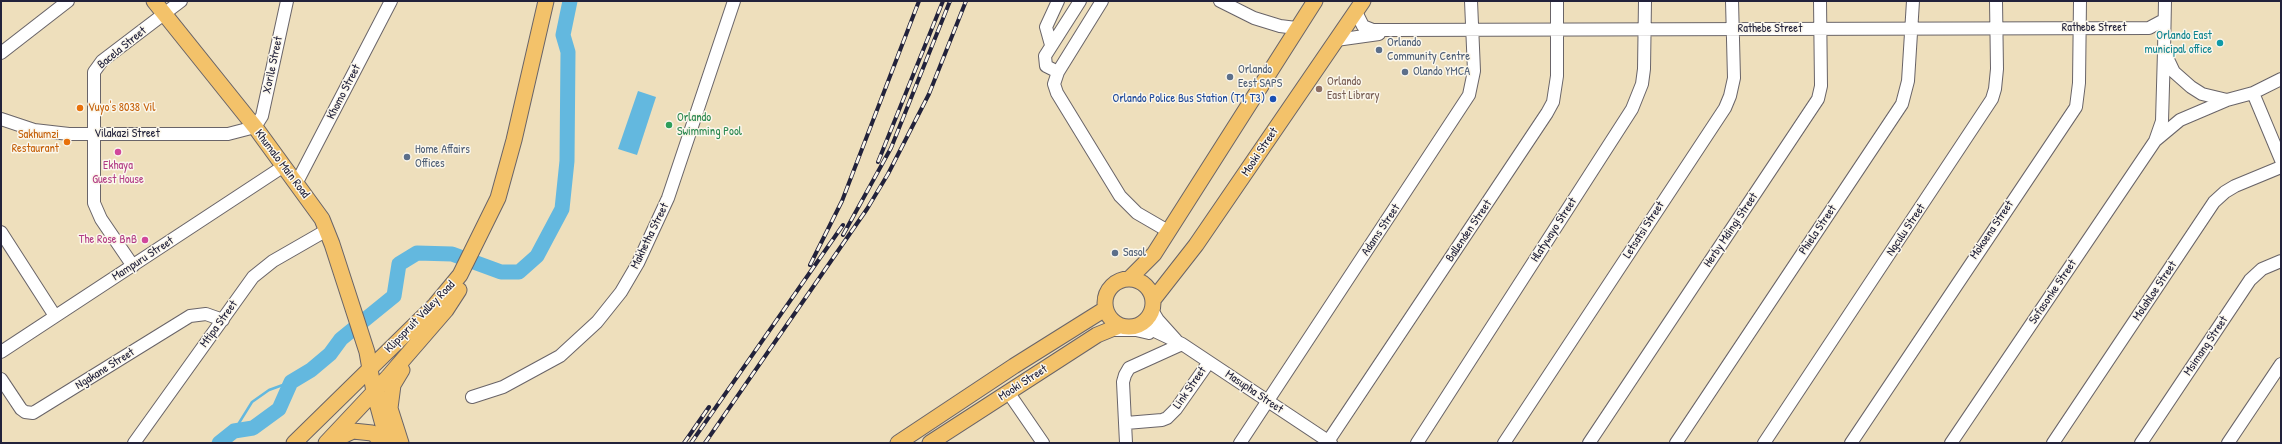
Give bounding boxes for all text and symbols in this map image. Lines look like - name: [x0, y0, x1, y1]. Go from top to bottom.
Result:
- street label: Rathebe Street: [2062, 21, 2126, 35]
- street label: Rathebe Street: [1738, 22, 1802, 36]
- street label: Bacela Street: [95, 24, 149, 72]
- place label: Orlando East municipal office: [2145, 29, 2212, 57]
- street label: Xorile Street: [260, 35, 286, 95]
- place label: Orlando Community Centre: [1387, 36, 1470, 64]
- marker: Orlando East municipal office: [2215, 38, 2225, 48]
- marker: Orlando Community Centre: [1374, 45, 1384, 55]
- street label: Khomo Street: [324, 62, 364, 122]
- place label: Orlando Eest SAPS: [1238, 63, 1282, 91]
- place label: Olando YMCA: [1413, 65, 1470, 79]
- marker: Olando YMCA: [1400, 67, 1410, 77]
- marker: Orlando Eest SAPS: [1225, 72, 1235, 82]
- place label: Orlando East Library: [1327, 75, 1380, 103]
- marker: Orlando East Library: [1314, 84, 1324, 94]
- place label: Orlando Police Bus Station (T1, T3): [1112, 92, 1265, 106]
- marker: Orlando Police Bus Station (T1, T3): [1268, 94, 1278, 104]
- place label: Vuyo's 8038 Vil: [88, 101, 155, 115]
- marker: Vuyo's 8038 Vil: [75, 103, 85, 113]
- place label: Orlando Swimming Pool: [677, 111, 742, 139]
- marker: Orlando Swimming Pool: [664, 120, 674, 130]
- street label: Mooki Street: [1239, 125, 1281, 179]
- street label: Vilakazi Street: [94, 127, 160, 141]
- street label: Khumalo Main Road: [252, 127, 312, 201]
- place label: Sakhumzi Restaurant: [12, 128, 59, 156]
- marker: Sakhumzi Restaurant: [62, 137, 72, 147]
- place label: Home Affairs Offices: [415, 143, 470, 171]
- marker: Ekhaya Guest House: [113, 147, 123, 157]
- marker: Home Affairs Offices: [402, 152, 412, 162]
- place label: Ekhaya Guest House: [92, 159, 144, 187]
- street label: Herby Mdingi Street: [1701, 190, 1761, 270]
- street label: Hlatywayo Street: [1528, 195, 1580, 265]
- street label: Ballenden Street: [1443, 197, 1495, 265]
- street label: Mokoena Street: [1967, 198, 2017, 262]
- street label: Letsatsi Street: [1620, 199, 1668, 261]
- street label: Makhetha Street: [628, 201, 672, 271]
- street label: Ngculu Street: [1883, 201, 1929, 259]
- street label: Adams Street: [1359, 202, 1403, 258]
- street label: Phiela Street: [1796, 202, 1840, 258]
- place label: The Rose BnB: [79, 233, 137, 247]
- street label: Mampuru Street: [110, 234, 176, 284]
- marker: The Rose BnB: [140, 235, 150, 245]
- place label: Sasol: [1123, 246, 1146, 260]
- marker: Sasol: [1110, 248, 1120, 258]
- street label: Sofasonke Street: [2026, 257, 2080, 327]
- street label: Molahloe Street: [2130, 259, 2180, 323]
- street label: Klipspruit Valley Road: [382, 278, 458, 356]
- street label: Mtipa Street: [197, 298, 241, 350]
- street label: Msimang Street: [2181, 313, 2231, 379]
- street label: Ngakane Street: [73, 345, 137, 393]
- street label: Mooki Street: [996, 362, 1050, 404]
- street label: Link Street: [1170, 364, 1210, 412]
- street label: Masupha Street: [1222, 367, 1286, 417]

